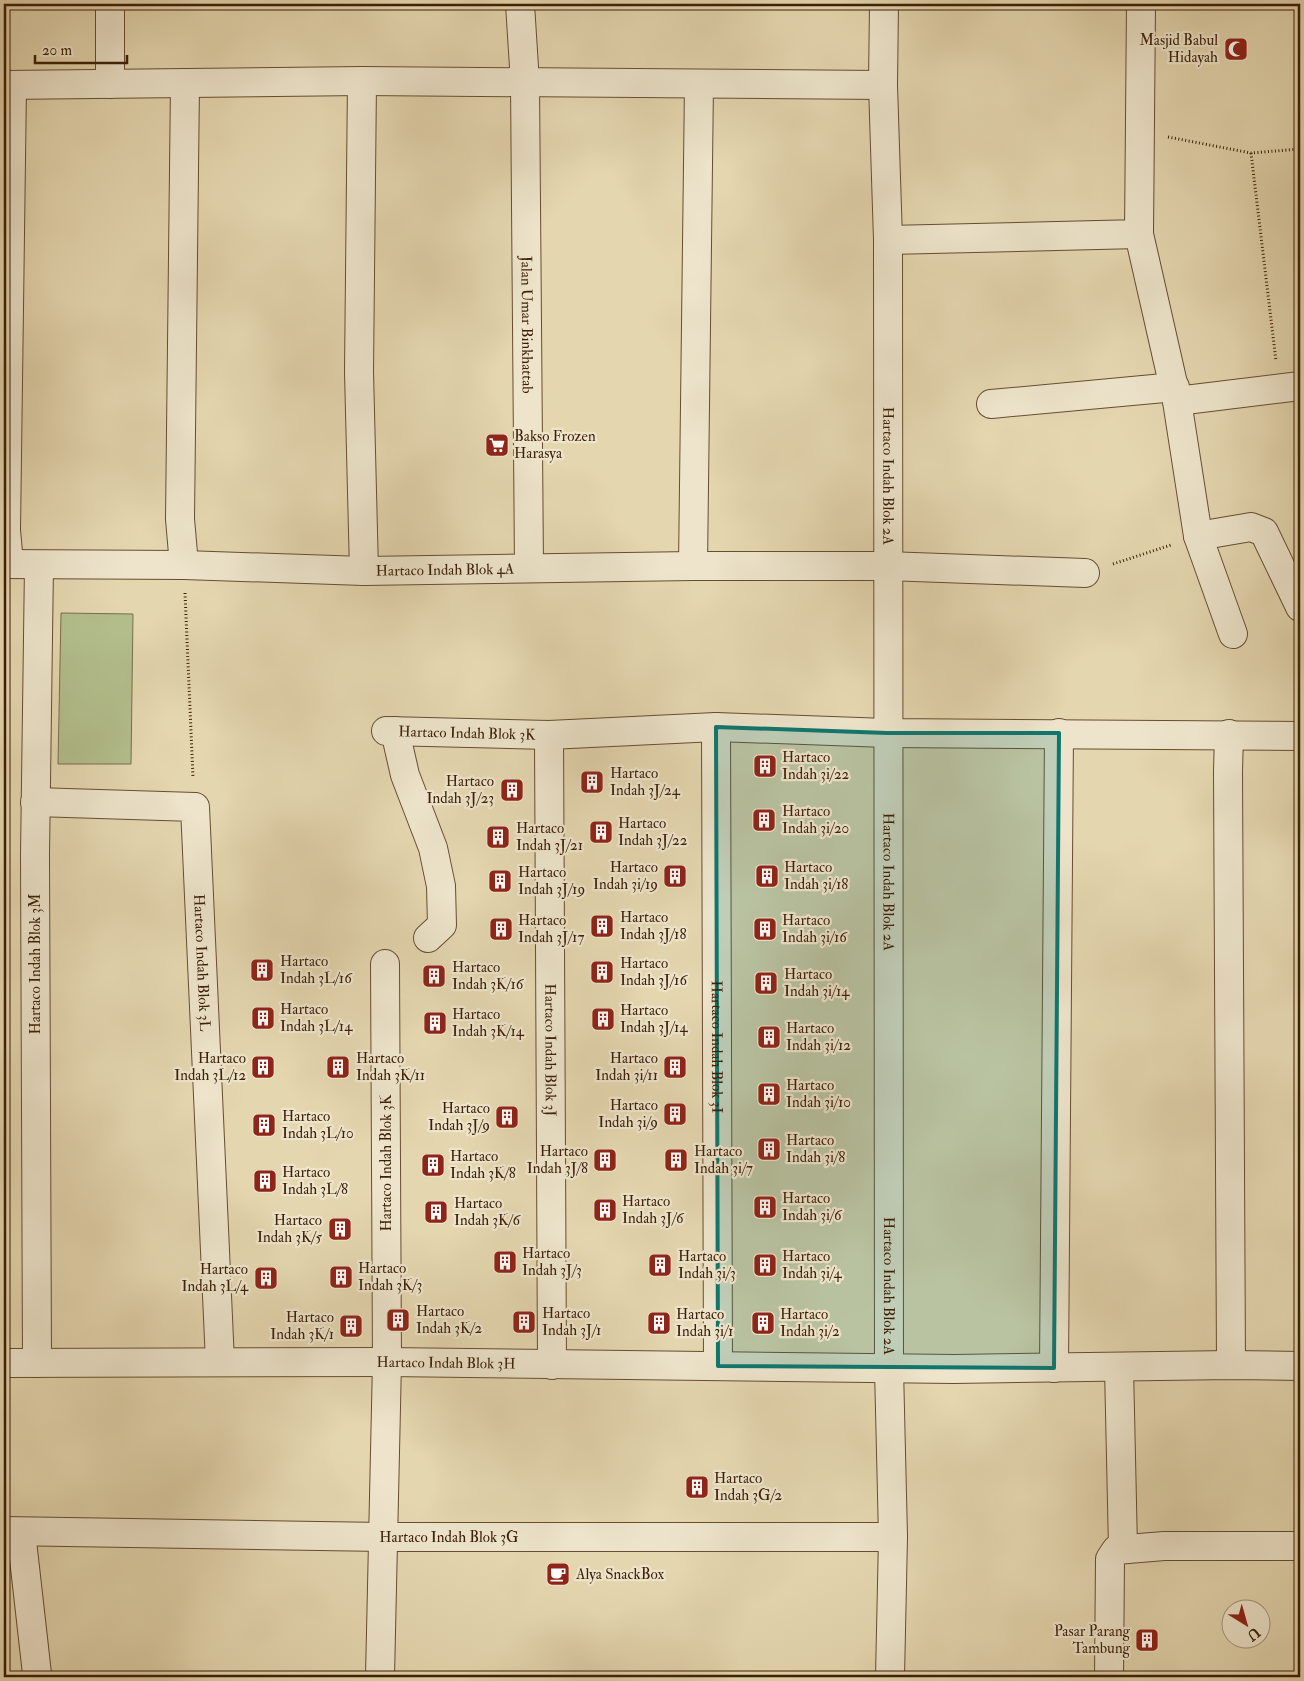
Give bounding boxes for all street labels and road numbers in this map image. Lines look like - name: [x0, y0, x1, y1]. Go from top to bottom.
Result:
- street label: Jalan Umar Binkhattab: [515, 255, 537, 394]
- street label: Hartaco Indah Blok 2A: [878, 407, 897, 545]
- street label: Hartaco Indah Blok 4A: [375, 560, 515, 581]
- street label: Hartaco Indah Blok 3K: [398, 722, 536, 745]
- street label: Hartaco Indah Blok 2A: [879, 813, 898, 951]
- street label: Hartaco Indah Blok 3M: [26, 893, 45, 1035]
- street label: Hartaco Indah Blok 3L: [189, 894, 214, 1032]
- street label: Hartaco Indah Blok 3I: [707, 981, 726, 1113]
- street label: Hartaco Indah Blok 3J: [540, 984, 560, 1116]
- street label: Hartaco Indah Blok 3K: [377, 1094, 396, 1232]
- street label: Hartaco Indah Blok 2A: [879, 1217, 898, 1355]
- street label: Hartaco Indah Blok 3H: [376, 1353, 516, 1374]
- street label: Hartaco Indah Blok 3G: [379, 1528, 519, 1547]

